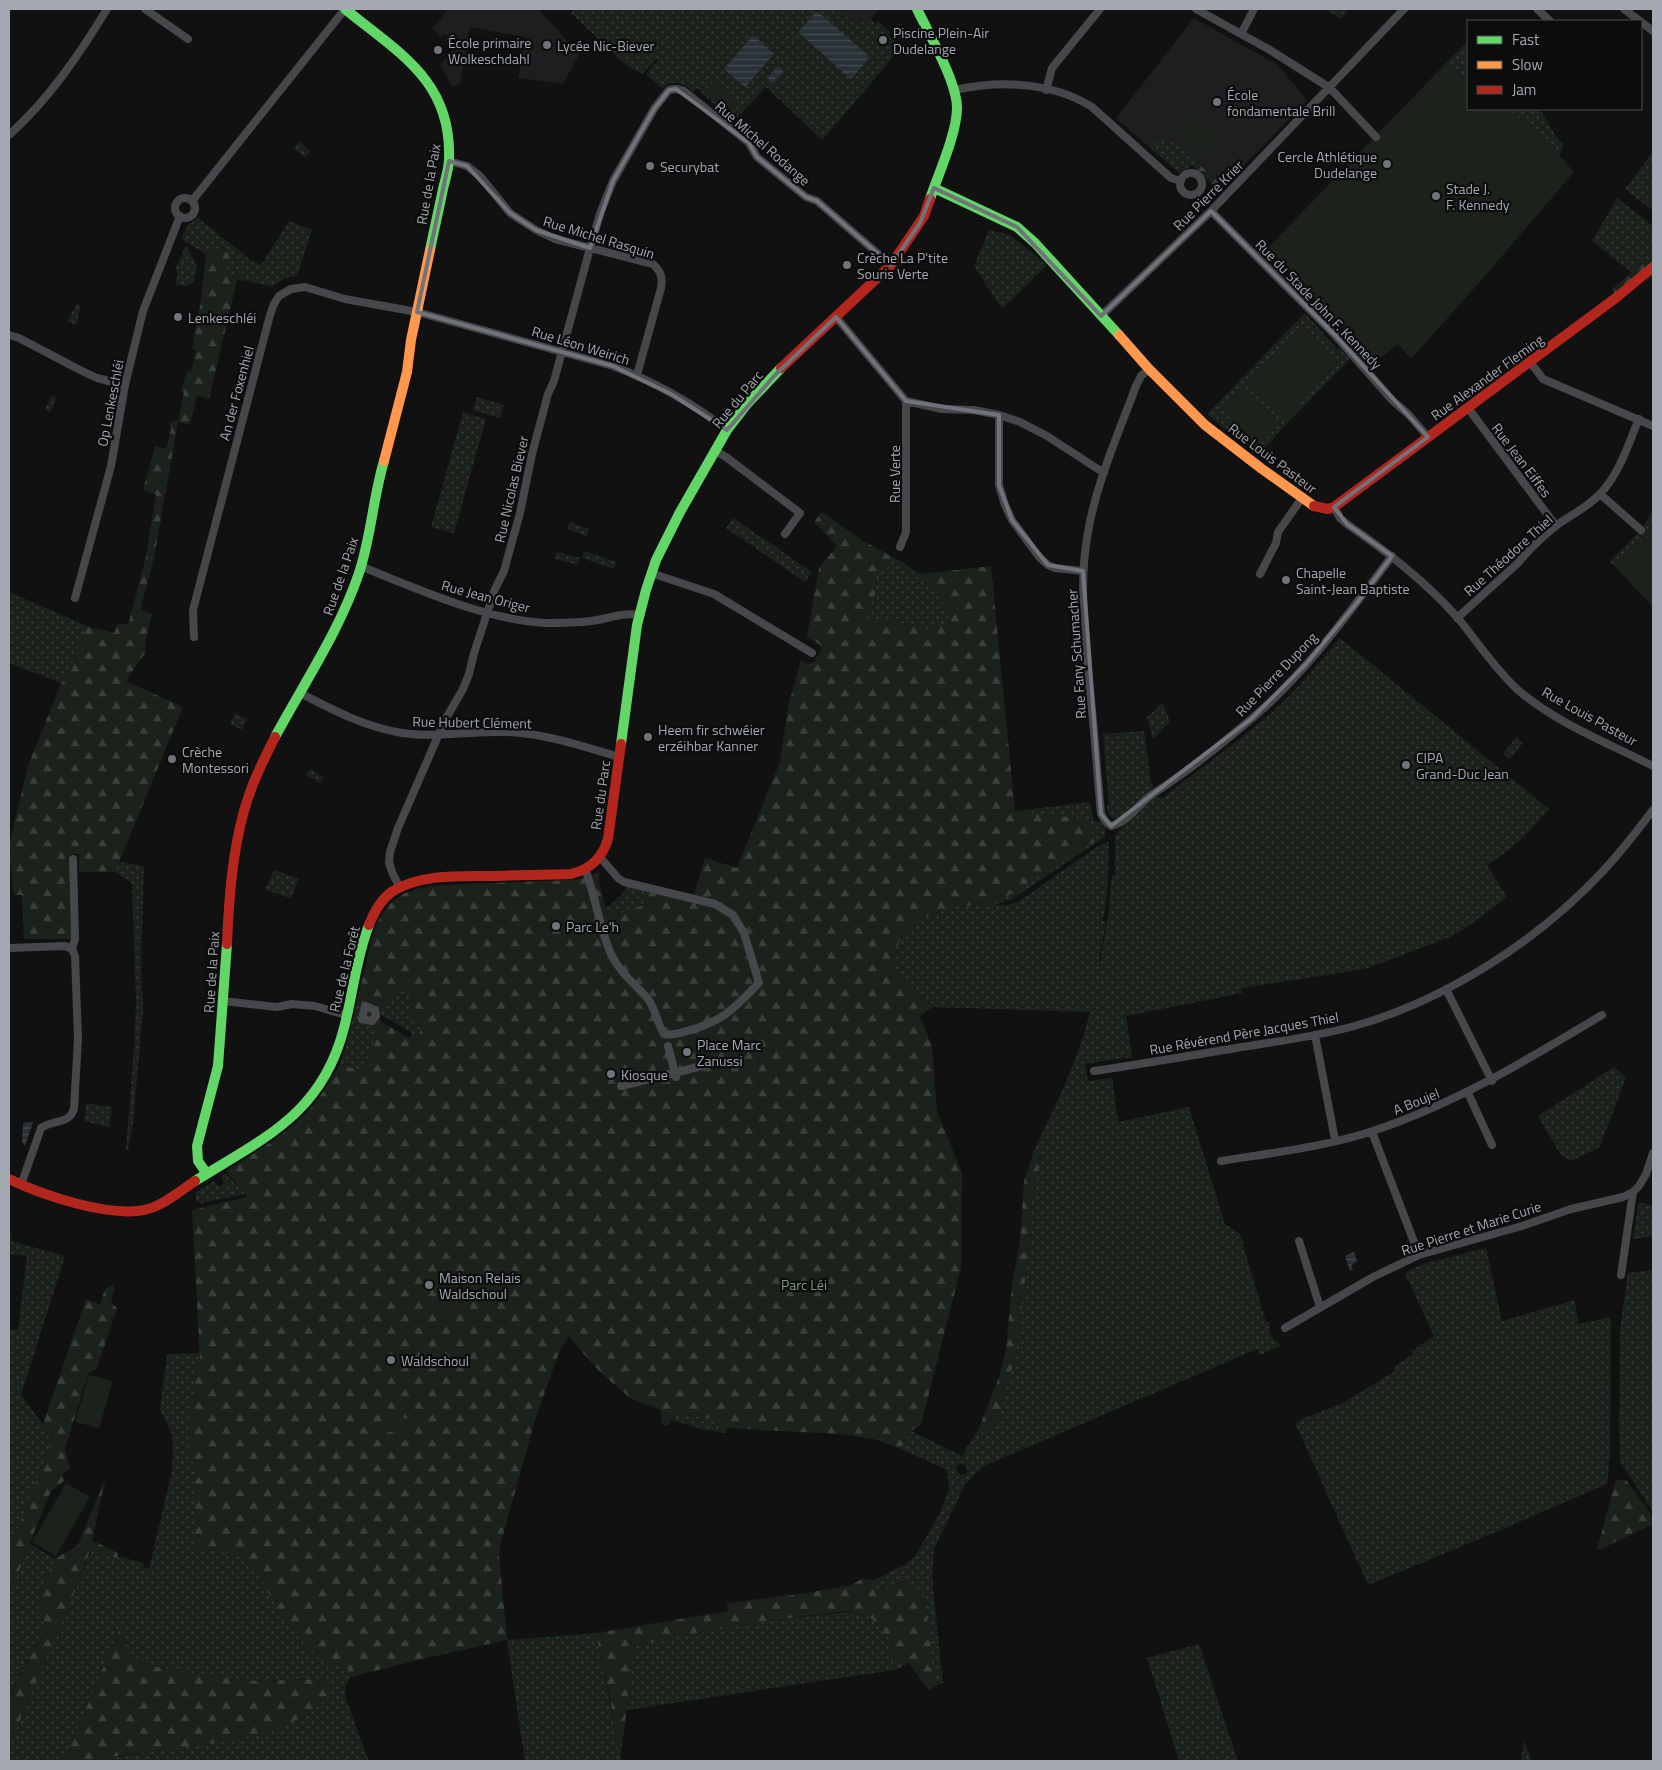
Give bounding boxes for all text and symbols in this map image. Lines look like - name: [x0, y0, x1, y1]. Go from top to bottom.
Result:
- legend: [1467, 20, 1642, 110]
- place label: Piscine Plein-Air Dudelange: [893, 22, 989, 59]
- text: Fast: [1512, 28, 1540, 51]
- place label: École primaire Wolkeschdahl: [448, 32, 531, 69]
- marker: Piscine Plein-Air Dudelange: [877, 34, 889, 46]
- place label: Lycée Nic-Biever: [557, 35, 654, 56]
- marker: Lycée Nic-Biever: [541, 39, 553, 51]
- marker: École primaire Wolkeschdahl: [432, 44, 444, 56]
- text: Slow: [1512, 53, 1543, 76]
- text: Jam: [1512, 78, 1536, 101]
- place label: École fondamentale Brill: [1227, 84, 1335, 121]
- street label: Rue Michel Rodange: [711, 96, 815, 190]
- marker: École fondamentale Brill: [1211, 96, 1223, 108]
- street label: Rue de la Paix: [411, 141, 446, 226]
- place label: Cercle Athlétique Dudelange: [1278, 146, 1377, 183]
- street label: Rue Pierre Krier: [1168, 155, 1248, 235]
- place label: Securybat: [660, 156, 719, 177]
- marker: Cercle Athlétique Dudelange: [1381, 158, 1393, 170]
- marker: Securybat: [644, 160, 656, 172]
- place label: Stade J. F. Kennedy: [1446, 178, 1510, 215]
- marker: Stade J. F. Kennedy: [1430, 190, 1442, 202]
- street label: Rue Michel Rasquin: [541, 210, 657, 264]
- street label: Rue du Stade John F. Kennedy: [1251, 234, 1387, 374]
- place label: Crèche La P'tite Souris Verte: [857, 247, 948, 284]
- marker: Crèche La P'tite Souris Verte: [841, 259, 853, 271]
- place label: Lenkeschléi: [188, 307, 256, 328]
- marker: Lenkeschléi: [172, 311, 184, 323]
- street label: Rue Léon Weirich: [529, 320, 633, 370]
- street label: Rue Alexander Fleming: [1426, 329, 1548, 425]
- street label: An der Foxenhiel: [213, 343, 259, 443]
- street label: Op Lenkeschléi: [91, 358, 129, 448]
- street label: Rue du Parc: [706, 365, 768, 433]
- street label: Rue Louis Pasteur: [1224, 418, 1322, 498]
- street label: Rue Jean Eiffes: [1487, 418, 1557, 502]
- street label: Rue Nicolas Biever: [488, 433, 534, 545]
- street label: Rue Verte: [884, 445, 905, 503]
- street label: Rue Théodore Thiel: [1459, 509, 1557, 601]
- street label: Rue de la Paix: [317, 533, 363, 618]
- place label: Chapelle Saint-Jean Baptiste: [1296, 562, 1410, 599]
- street label: Rue Jean Origer: [439, 574, 533, 618]
- marker: Chapelle Saint-Jean Baptiste: [1280, 574, 1292, 586]
- street label: Rue Fany Schumacher: [1061, 588, 1091, 720]
- street label: Rue Pierre Dupong: [1230, 627, 1322, 721]
- street label: Rue Louis Pasteur: [1538, 681, 1642, 751]
- street label: Rue Hubert Clément: [412, 710, 532, 734]
- place label: Heem fir schwéier erzéihbar Kanner: [658, 719, 765, 756]
- marker: Heem fir schwéier erzéihbar Kanner: [642, 731, 654, 743]
- place label: Crèche Montessori: [182, 741, 249, 778]
- place label: CIPA Grand-Duc Jean: [1416, 747, 1509, 784]
- marker: Crèche Montessori: [166, 753, 178, 765]
- street label: Rue du Parc: [585, 759, 615, 831]
- marker: CIPA Grand-Duc Jean: [1400, 759, 1412, 771]
- place label: Parc Le'h: [566, 916, 619, 937]
- marker: Parc Le'h: [550, 920, 562, 932]
- street label: Rue de la Forêt: [323, 924, 365, 1014]
- street label: Rue de la Paix: [198, 930, 224, 1013]
- street label: Rue Révérend Père Jacques Thiel: [1148, 1006, 1340, 1060]
- place label: Place Marc Zanussi: [697, 1034, 761, 1071]
- marker: Place Marc Zanussi: [681, 1046, 693, 1058]
- place label: Kiosque: [621, 1064, 668, 1085]
- marker: Kiosque: [605, 1068, 617, 1080]
- street label: A Boujel: [1390, 1082, 1442, 1120]
- street label: Rue Pierre et Marie Curie: [1398, 1195, 1544, 1261]
- place label: Maison Relais Waldschoul: [439, 1267, 521, 1304]
- park label: Parc Léi: [781, 1274, 827, 1295]
- marker: Maison Relais Waldschoul: [423, 1279, 435, 1291]
- place label: Waldschoul: [401, 1350, 469, 1371]
- marker: Waldschoul: [385, 1354, 397, 1366]

